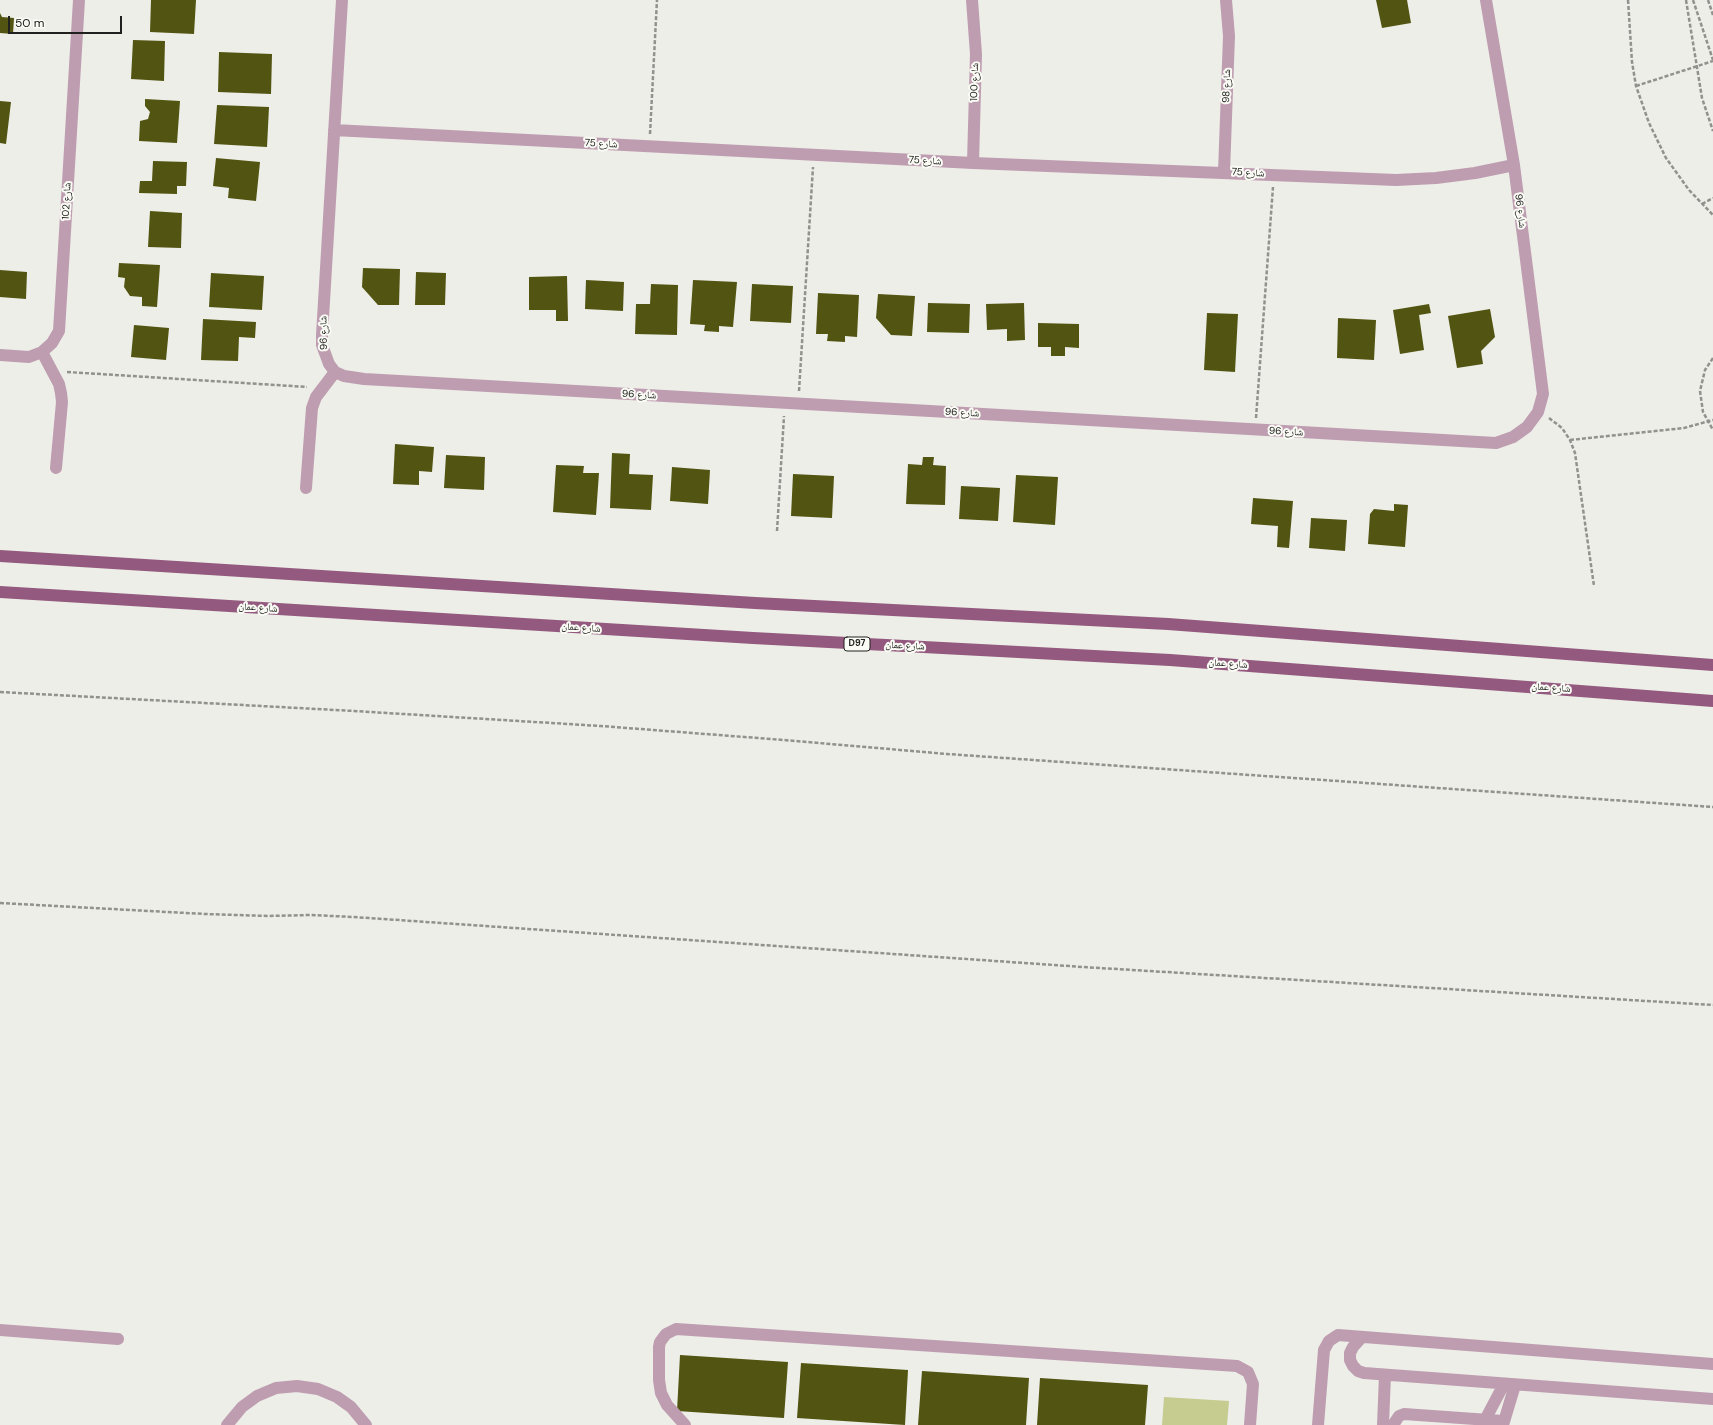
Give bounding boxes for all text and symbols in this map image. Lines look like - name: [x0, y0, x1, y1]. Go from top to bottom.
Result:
- scale bar: [10, 8, 124, 34]
- text: 50 m: [15, 15, 44, 31]
- street label: شارع 100: [968, 63, 982, 101]
- street label: شارع 98: [1220, 69, 1234, 103]
- street label: شارع 75: [584, 137, 618, 151]
- street label: شارع 75: [908, 154, 942, 168]
- street label: شارع 75: [1231, 166, 1265, 180]
- street label: شارع 102: [60, 182, 74, 220]
- street label: شارع 96: [1512, 193, 1528, 229]
- street label: شارع 96: [318, 316, 330, 350]
- street label: شارع 96: [622, 388, 656, 402]
- street label: شارع 96: [945, 406, 979, 420]
- street label: شارع 96: [1269, 425, 1303, 439]
- street label: شارع عمان: [238, 601, 278, 615]
- street label: شارع عمان: [561, 621, 601, 635]
- road number: D97: [844, 637, 870, 651]
- street label: شارع عمان: [885, 639, 925, 653]
- street label: شارع عمان: [1208, 657, 1248, 671]
- street label: شارع عمان: [1531, 681, 1571, 695]

